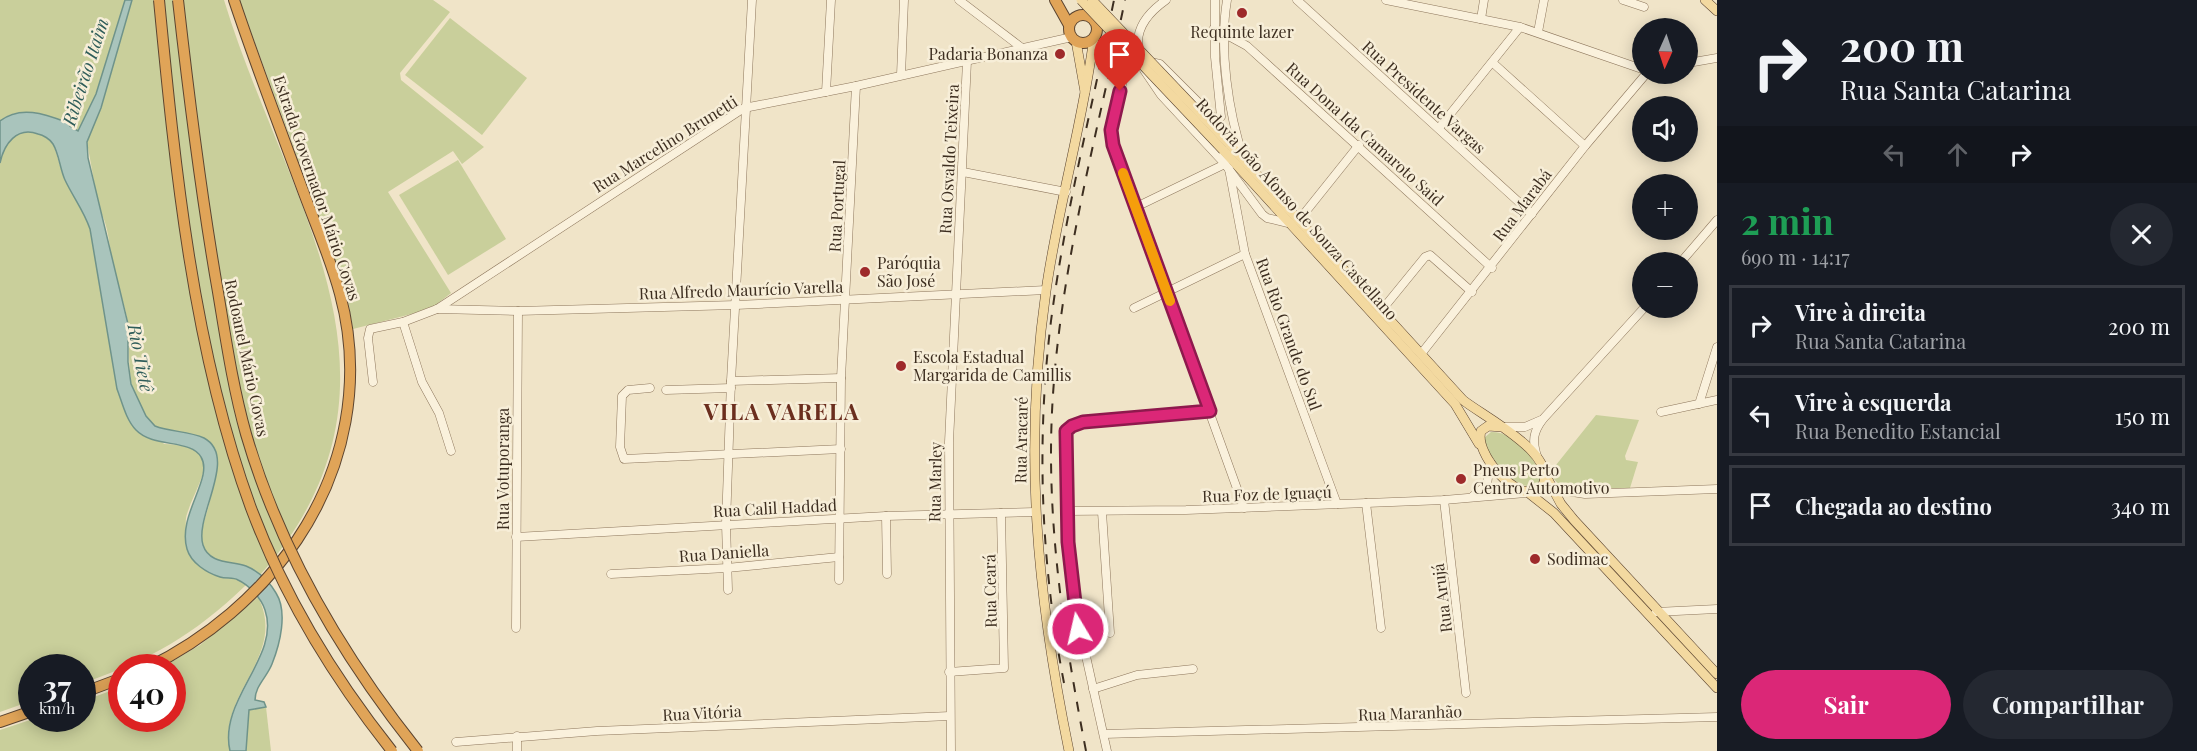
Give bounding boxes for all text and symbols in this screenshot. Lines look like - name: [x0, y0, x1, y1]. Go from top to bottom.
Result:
- marker: Requinte lazer: [1235, 6, 1249, 20]
- water label: Ribeirão Itaim: [56, 15, 114, 129]
- text: 200 m: [1840, 17, 1964, 73]
- north arrow: [1632, 18, 1698, 84]
- map controls: [1632, 18, 1698, 318]
- place label: Requinte lazer: [1190, 21, 1294, 42]
- icon: right: [1741, 24, 1819, 102]
- pin: [1094, 29, 1145, 91]
- street label: Rua Presidente Vargas: [1358, 36, 1491, 158]
- icon: arrive: [1103, 38, 1136, 71]
- place label: Padaria Bonanza: [929, 43, 1048, 64]
- marker: Padaria Bonanza: [1053, 47, 1067, 61]
- street label: Rua Dona Ida Camaroto Said: [1282, 57, 1449, 210]
- text: Rua Santa Catarina: [1840, 71, 2071, 107]
- street label: Estrada Governador Mário Covas: [269, 72, 366, 303]
- street label: Rua Osvaldo Teixeira: [934, 83, 963, 234]
- street label: Rua Marcelino Brunetti: [588, 90, 741, 197]
- street label: Rodovia João Afonso de Souza Castellano: [1192, 93, 1403, 324]
- button: sound: [1632, 96, 1698, 162]
- icon: left: [1878, 138, 1911, 171]
- icon: ahead: [1941, 138, 1974, 171]
- icon: right: [2004, 138, 2037, 171]
- street label: Rua Portugal: [824, 159, 849, 253]
- street label: Rua Marabá: [1488, 164, 1556, 245]
- button: +: [1632, 174, 1698, 240]
- text: 2 min: [1741, 196, 1834, 244]
- button: close: [2110, 203, 2173, 266]
- text: 690 m · 14:17: [1741, 243, 1850, 270]
- place label: Paróquia São José: [877, 252, 941, 291]
- button: −: [1632, 252, 1698, 318]
- street label: Rua Rio Grande do Sul: [1252, 255, 1327, 413]
- marker: Paróquia São José: [858, 265, 872, 279]
- street label: Rua Alfredo Maurício Varella: [638, 275, 844, 304]
- street label: Rodoanel Mário Covas: [221, 277, 274, 438]
- text: Vire à direita: [1795, 297, 1926, 327]
- icon: right: [1744, 309, 1777, 342]
- text: 200 m: [2108, 311, 2170, 341]
- water label: Rio Tietê: [122, 321, 160, 395]
- text: Rua Santa Catarina: [1795, 327, 1966, 354]
- place label: Escola Estadual Margarida de Camillis: [913, 346, 1071, 385]
- marker: Escola Estadual Margarida de Camillis: [894, 359, 908, 373]
- text: Vire à esquerda: [1795, 387, 1952, 417]
- district label: VILA VARELA: [703, 396, 860, 426]
- street label: Rua Aracaré: [1009, 396, 1032, 484]
- icon: left: [1744, 399, 1777, 432]
- text: 150 m: [2115, 401, 2170, 431]
- street label: Rua Votuporanga: [492, 408, 513, 530]
- text: Rua Benedito Estancial: [1795, 417, 2001, 444]
- street label: Rua Marley: [923, 442, 946, 522]
- place label: Pneus Perto Centro Automotivo: [1473, 459, 1610, 498]
- marker: Pneus Perto Centro Automotivo: [1454, 472, 1468, 486]
- street label: Rua Foz de Iguaçú: [1202, 481, 1332, 506]
- icon: arrive: [1744, 489, 1777, 522]
- text: Chegada ao destino: [1795, 491, 1992, 521]
- text: 340 m: [2111, 491, 2170, 521]
- street label: Rua Calil Haddad: [712, 494, 837, 521]
- street label: Rua Daniella: [678, 539, 770, 566]
- place label: Sodimac: [1547, 548, 1609, 569]
- marker: Sodimac: [1528, 552, 1542, 566]
- street label: Rua Ceará: [978, 554, 1001, 628]
- street label: Rua Arujá: [1427, 562, 1456, 634]
- position arrow: [1046, 597, 1110, 661]
- speed limit sign: 40: [108, 654, 186, 732]
- text: 37: [43, 666, 71, 706]
- button: Sair: [1741, 670, 1951, 739]
- button: Compartilhar: [1963, 670, 2173, 739]
- text: km/h: [39, 698, 75, 718]
- street label: Rua Vitória: [662, 700, 742, 725]
- street label: Rua Maranhão: [1358, 700, 1463, 725]

